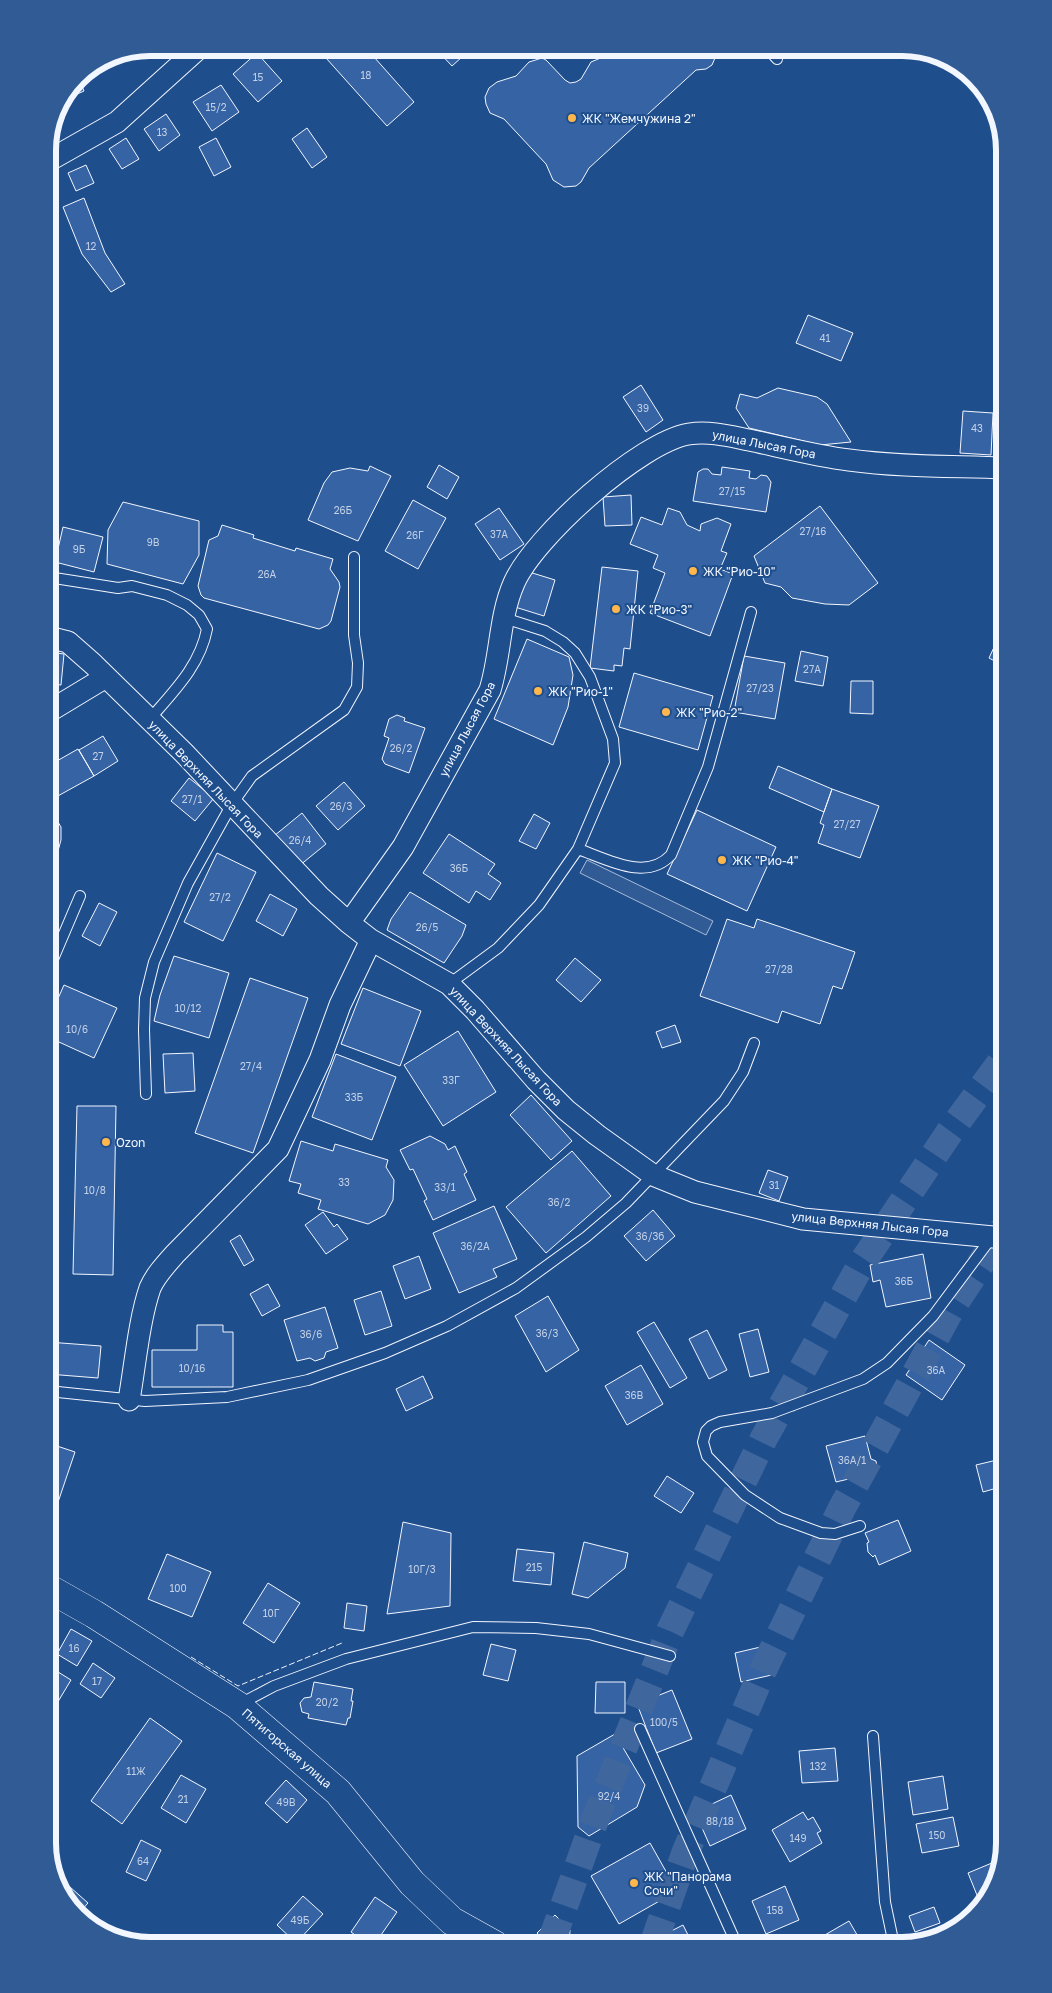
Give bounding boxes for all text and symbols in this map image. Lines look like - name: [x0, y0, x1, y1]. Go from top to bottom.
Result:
- house number: 18: [361, 69, 371, 81]
- house number: 15: [253, 71, 264, 83]
- house number: 15/2: [205, 101, 227, 113]
- place label: ЖК "Жемчужина 2": [582, 111, 696, 126]
- marker: ЖК "Жемчужина 2": [566, 112, 578, 124]
- house number: 13: [157, 126, 167, 138]
- house number: 12: [86, 240, 97, 252]
- house number: 41: [820, 332, 831, 344]
- house number: 39: [637, 402, 649, 414]
- house number: 43: [971, 422, 983, 434]
- street label: улица Лысая Гора: [711, 427, 817, 461]
- house number: 27/15: [719, 485, 745, 497]
- house number: 26Б: [334, 504, 353, 516]
- house number: 27/16: [800, 525, 826, 537]
- house number: 37А: [490, 528, 508, 540]
- house number: 26Г: [406, 529, 424, 541]
- house number: 9В: [147, 536, 160, 548]
- house number: 9Б: [73, 543, 86, 555]
- place label: ЖК "Рио-10": [703, 564, 775, 579]
- marker: ЖК "Рио-10": [687, 565, 699, 577]
- house number: 26А: [258, 568, 277, 580]
- place label: ЖК "Рио-3": [626, 602, 692, 617]
- marker: ЖК "Рио-3": [610, 603, 622, 615]
- house number: 27А: [803, 663, 821, 675]
- street label: улица Лысая Гора: [436, 679, 498, 779]
- house number: 27/23: [746, 682, 774, 694]
- place label: ЖК "Рио-1": [548, 684, 613, 699]
- marker: ЖК "Рио-1": [532, 685, 544, 697]
- place label: ЖК "Рио-2": [676, 705, 742, 720]
- marker: ЖК "Рио-2": [660, 706, 672, 718]
- street label: улица Верхняя Лысая Гора: [146, 717, 266, 841]
- house number: 26/2: [390, 742, 412, 754]
- house number: 27: [92, 750, 104, 762]
- house number: 27/1: [182, 793, 203, 805]
- house number: 26/3: [330, 800, 352, 812]
- house number: 27/27: [834, 818, 861, 830]
- house number: 26/4: [289, 834, 311, 846]
- place label: ЖК "Рио-4": [732, 853, 799, 868]
- marker: ЖК "Рио-4": [716, 854, 728, 866]
- house number: 36Б: [450, 862, 469, 874]
- house number: 27/2: [209, 891, 231, 903]
- house number: 26/5: [416, 921, 438, 933]
- house number: 27/28: [765, 963, 793, 975]
- street label: улица Верхняя Лысая Гора: [447, 983, 565, 1109]
- house number: 10/12: [175, 1002, 201, 1014]
- house number: 10/6: [66, 1023, 88, 1035]
- house number: 27/4: [240, 1060, 262, 1072]
- house number: 33Г: [442, 1074, 460, 1086]
- house number: 33Б: [345, 1091, 364, 1103]
- place label: Ozon: [116, 1135, 145, 1150]
- marker: Ozon: [100, 1136, 112, 1148]
- house number: 33: [338, 1176, 350, 1188]
- house number: 31: [769, 1179, 779, 1191]
- house number: 33/1: [434, 1181, 456, 1193]
- house number: 10/8: [84, 1184, 106, 1196]
- house number: 36/2: [548, 1196, 570, 1208]
- street label: улица Верхняя Лысая Гора: [791, 1208, 949, 1240]
- house number: 36/3б: [636, 1230, 664, 1242]
- house number: 36/2А: [460, 1240, 490, 1252]
- house number: 36Б: [895, 1275, 914, 1287]
- house number: 36/3: [536, 1327, 558, 1339]
- house number: 36/6: [300, 1328, 322, 1340]
- house number: 10/16: [179, 1362, 205, 1374]
- house number: 36А: [927, 1364, 946, 1376]
- house number: 36В: [625, 1389, 644, 1401]
- house number: 36А/1: [838, 1454, 866, 1466]
- house number: 215: [526, 1561, 542, 1573]
- house number: 10Г/3: [408, 1563, 436, 1575]
- house number: 100: [169, 1582, 187, 1594]
- house number: 10Г: [263, 1607, 280, 1619]
- house number: 16: [69, 1642, 79, 1654]
- house number: 17: [92, 1675, 102, 1687]
- house number: 20/2: [316, 1696, 338, 1708]
- street label: Пятигорская улица: [239, 1705, 335, 1791]
- house number: 100/5: [650, 1716, 678, 1728]
- house number: 132: [810, 1760, 826, 1772]
- house number: 11Ж: [126, 1765, 146, 1777]
- house number: 92/4: [598, 1790, 620, 1802]
- house number: 21: [178, 1793, 188, 1805]
- house number: 49В: [277, 1796, 296, 1808]
- house number: 88/18: [706, 1815, 734, 1827]
- house number: 150: [929, 1829, 945, 1841]
- house number: 149: [790, 1832, 807, 1844]
- house number: 64: [137, 1855, 149, 1867]
- place label: ЖК "Панорама Сочи": [644, 1869, 731, 1898]
- marker: ЖК "Панорама Сочи": [628, 1877, 640, 1889]
- house number: 158: [767, 1904, 783, 1916]
- house number: 49Б: [291, 1914, 310, 1926]

